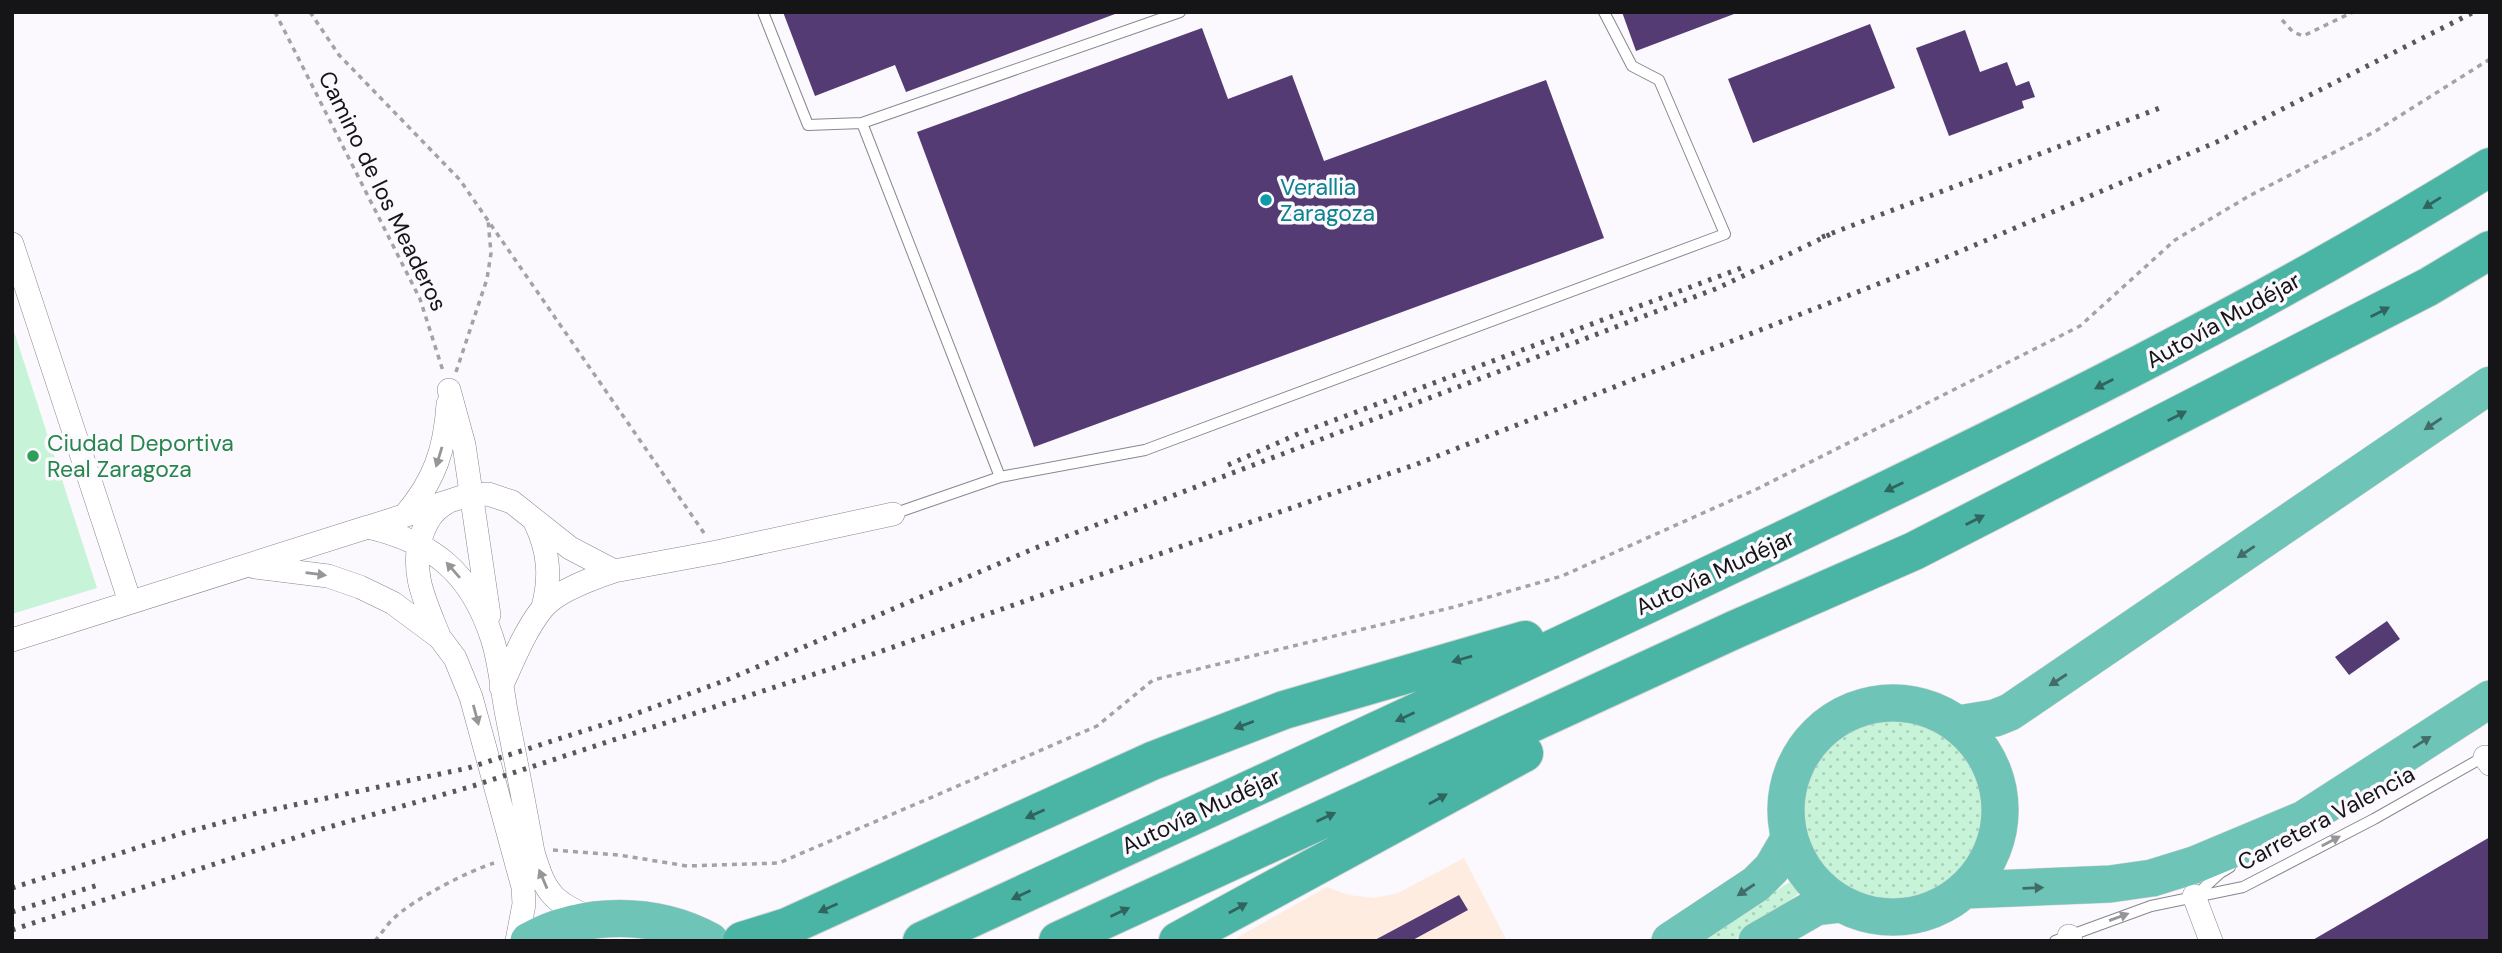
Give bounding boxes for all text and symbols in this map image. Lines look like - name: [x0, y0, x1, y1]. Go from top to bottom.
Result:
- street label: Camino de los Meaderos: [312, 66, 454, 316]
- place label: Verallia Zaragoza: [1280, 172, 1375, 228]
- marker: Verallia Zaragoza: [1258, 192, 1274, 208]
- one-way arrow: [2422, 197, 2441, 210]
- street label: Autovía Mudéjar: [2140, 265, 2306, 375]
- one-way arrow: [2370, 307, 2390, 319]
- one-way arrow: [2094, 379, 2114, 390]
- one-way arrow: [2167, 411, 2187, 422]
- one-way arrow: [2424, 417, 2443, 430]
- place label: Ciudad Deportiva Real Zaragoza: [47, 428, 234, 484]
- one-way arrow: [433, 447, 443, 468]
- marker: Ciudad Deportiva Real Zaragoza: [25, 448, 41, 464]
- one-way arrow: [1884, 481, 1904, 493]
- one-way arrow: [1965, 514, 1985, 526]
- street label: Autovía Mudéjar: [1631, 522, 1799, 622]
- one-way arrow: [2237, 545, 2255, 559]
- one-way arrow: [445, 561, 461, 579]
- one-way arrow: [305, 569, 327, 580]
- one-way arrow: [1451, 654, 1472, 664]
- one-way arrow: [2048, 674, 2067, 687]
- one-way arrow: [471, 705, 482, 727]
- one-way arrow: [1395, 711, 1415, 723]
- one-way arrow: [1234, 720, 1255, 731]
- one-way arrow: [2412, 736, 2431, 749]
- street label: Carretera Valencia: [2232, 759, 2420, 877]
- street label: Autovía Mudéjar: [1117, 761, 1285, 861]
- one-way arrow: [1428, 794, 1448, 806]
- one-way arrow: [1025, 808, 1045, 820]
- one-way arrow: [1316, 812, 1337, 823]
- one-way arrow: [2321, 835, 2341, 847]
- one-way arrow: [537, 868, 548, 889]
- one-way arrow: [2022, 882, 2044, 893]
- one-way arrow: [1737, 883, 1755, 897]
- one-way arrow: [1010, 890, 1031, 901]
- one-way arrow: [818, 902, 838, 914]
- one-way arrow: [1228, 902, 1248, 914]
- one-way arrow: [1109, 906, 1130, 917]
- one-way arrow: [2109, 912, 2130, 923]

